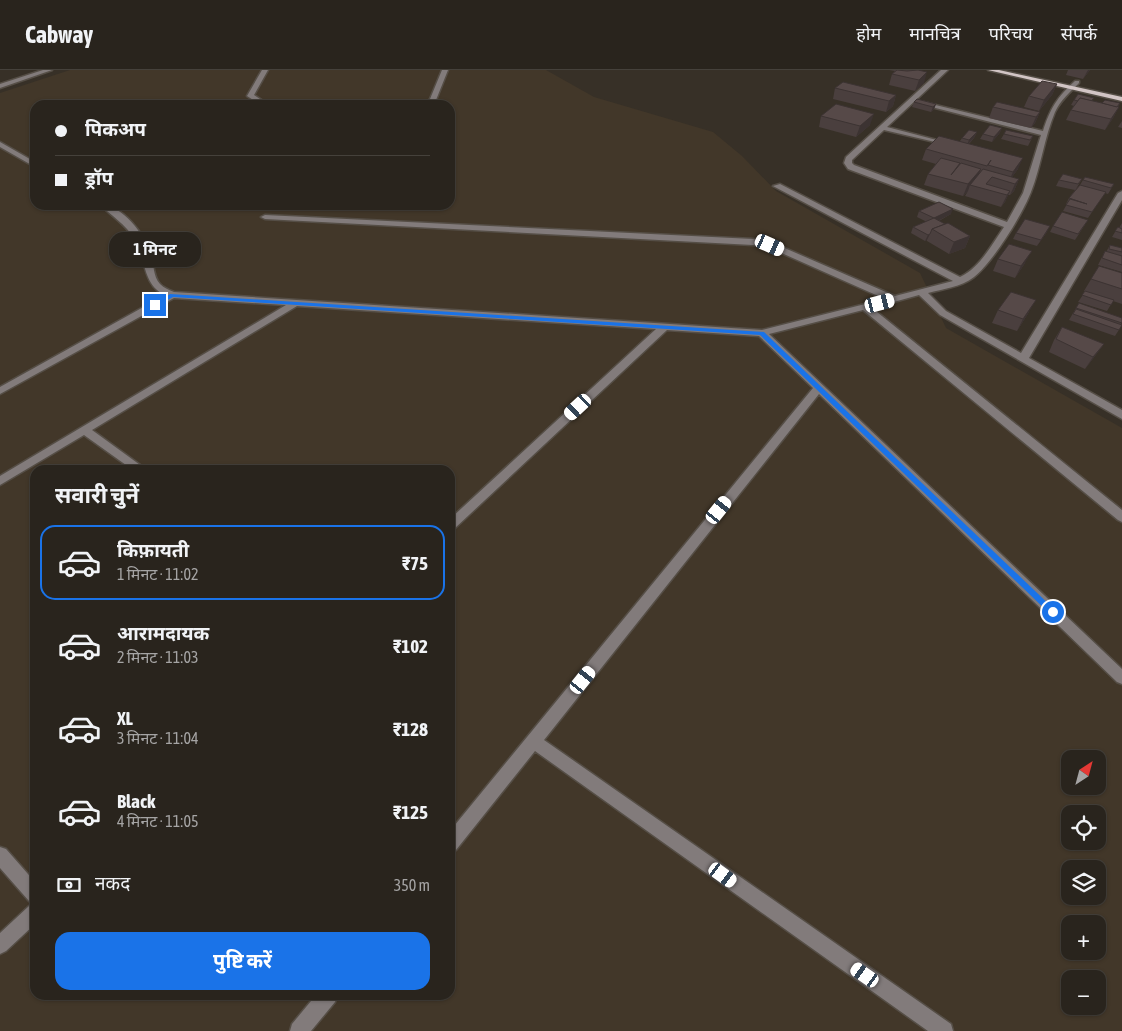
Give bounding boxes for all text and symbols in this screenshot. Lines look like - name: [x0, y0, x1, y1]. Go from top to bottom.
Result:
- text: Cabway: [25, 21, 93, 48]
- text: होम: [856, 23, 881, 44]
- text: मानचित्र: [909, 23, 961, 44]
- text: परिचय: [989, 23, 1033, 44]
- text: संपर्क: [1061, 23, 1097, 44]
- text: पिकअप: [85, 118, 146, 140]
- text: ड्रॉप: [85, 167, 113, 189]
- callout: 1 मिनट: [109, 232, 201, 268]
- car: [753, 232, 786, 258]
- text: 1 मिनट: [133, 240, 177, 258]
- car: [863, 292, 896, 314]
- route end: [144, 294, 166, 316]
- car: [561, 391, 594, 423]
- text: सवारी चुनें: [55, 482, 139, 508]
- car: [703, 494, 734, 526]
- text: किफ़ायती: [117, 539, 189, 561]
- icon: car: [57, 540, 102, 585]
- text: ₹75: [402, 552, 428, 574]
- text: 1 मिनट · 11:02: [117, 565, 198, 583]
- route start: [1042, 601, 1064, 623]
- text: आरामदायक: [117, 622, 209, 644]
- icon: car: [57, 623, 102, 668]
- text: ₹102: [393, 635, 428, 657]
- text: 2 मिनट · 11:03: [117, 648, 198, 666]
- car: [567, 664, 598, 696]
- icon: car: [57, 706, 102, 751]
- text: XL: [117, 707, 133, 729]
- text: ₹128: [393, 718, 428, 740]
- text: 3 मिनट · 11:04: [117, 729, 198, 747]
- north arrow: [1061, 750, 1106, 795]
- map controls: [1061, 750, 1106, 1015]
- icon: car: [57, 789, 102, 834]
- text: Black: [117, 790, 155, 812]
- text: ₹125: [393, 801, 428, 823]
- button: locate: [1061, 805, 1106, 850]
- text: 4 मिनट · 11:05: [117, 812, 198, 830]
- car: [706, 860, 739, 890]
- button: layers: [1061, 860, 1106, 905]
- icon: cash: [55, 871, 83, 899]
- text: नकद: [95, 872, 130, 894]
- text: 350 m: [394, 876, 430, 894]
- button: +: [1061, 915, 1106, 960]
- button: पुष्टि करें: [55, 932, 430, 990]
- car: [848, 960, 881, 990]
- button: −: [1061, 970, 1106, 1015]

